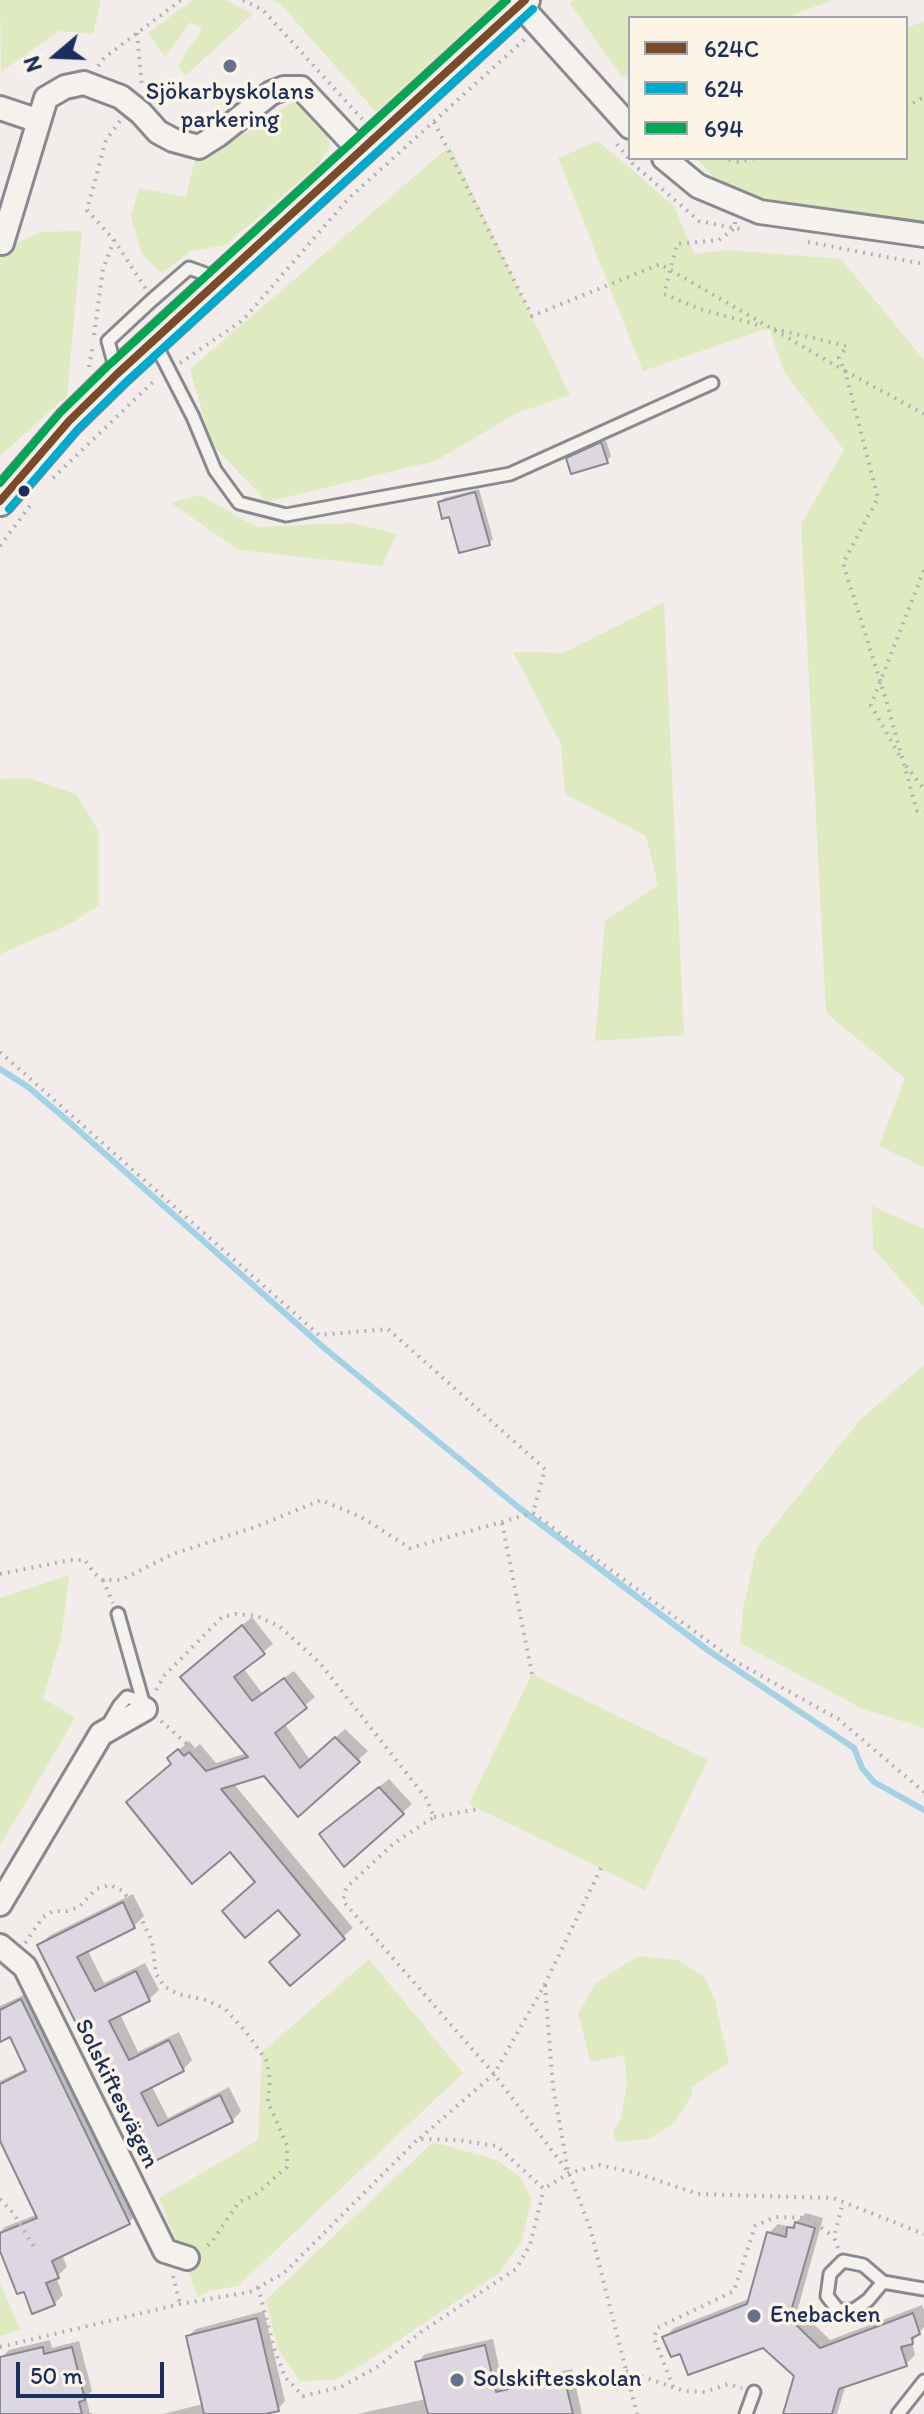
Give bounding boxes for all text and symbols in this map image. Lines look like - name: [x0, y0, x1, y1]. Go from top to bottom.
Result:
- north arrow: [16, 16, 96, 96]
- legend: [628, 16, 908, 160]
- text: 624C: [704, 34, 759, 63]
- text: N: [18, 53, 48, 75]
- marker: Sjökarbyskolans parkering: [221, 57, 239, 75]
- text: 624: [704, 74, 744, 103]
- place label: Sjökarbyskolans parkering: [146, 79, 314, 135]
- text: 694: [704, 114, 744, 143]
- unlabelled marker: [16, 483, 32, 499]
- street label: Solskiftesvägen: [67, 2015, 165, 2173]
- place label: Enebacken: [770, 2302, 880, 2330]
- marker: Enebacken: [745, 2307, 763, 2325]
- scale bar: [20, 2346, 168, 2396]
- text: 50 m: [30, 2361, 83, 2390]
- place label: Solskiftesskolan: [473, 2366, 641, 2394]
- marker: Solskiftesskolan: [448, 2371, 466, 2389]

